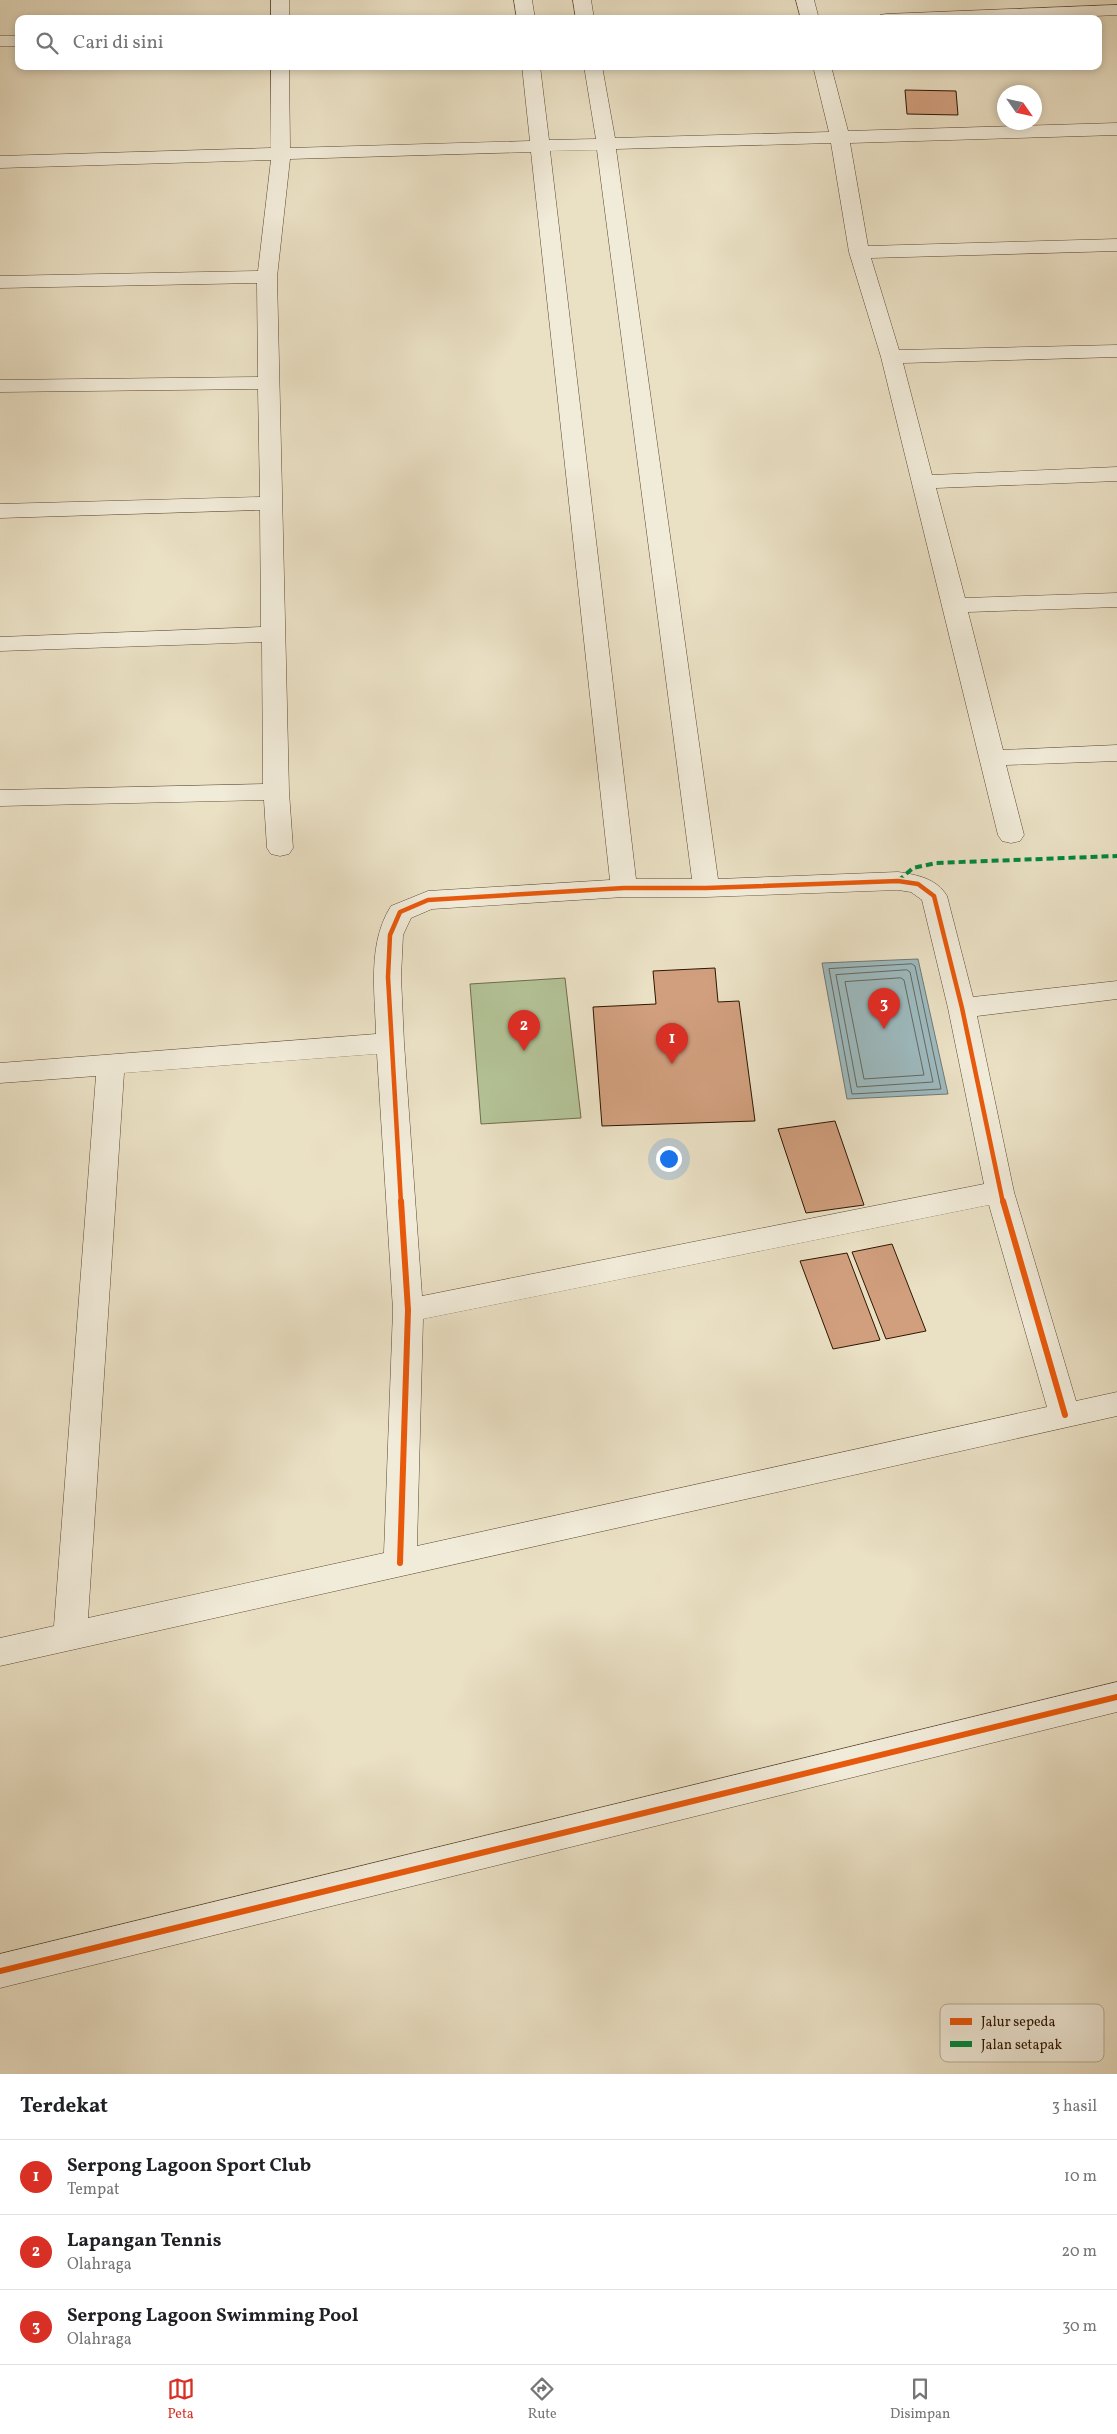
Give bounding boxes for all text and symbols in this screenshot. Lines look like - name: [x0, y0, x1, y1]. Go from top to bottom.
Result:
- search box: [15, 15, 1102, 70]
- icon: search: [33, 29, 61, 57]
- text: Cari di sini: [73, 30, 164, 56]
- north arrow: [997, 85, 1042, 130]
- pin: 3: [868, 988, 900, 1029]
- pin: 2: [508, 1010, 540, 1051]
- pin: 1: [656, 1023, 688, 1064]
- your location: [656, 1146, 682, 1172]
- legend: [940, 2004, 1104, 2062]
- text: Jalur sepeda: [981, 2013, 1056, 2032]
- text: Jalan setapak: [981, 2036, 1062, 2055]
- text: Terdekat: [20, 2092, 108, 2121]
- text: 3 hasil: [1052, 2096, 1097, 2118]
- text: Serpong Lagoon Sport Club: [67, 2153, 311, 2179]
- text: 1: [33, 2166, 39, 2188]
- text: 10 m: [1064, 2166, 1097, 2188]
- text: Tempat: [67, 2179, 120, 2201]
- text: Lapangan Tennis: [67, 2228, 222, 2254]
- text: 2: [32, 2241, 40, 2263]
- text: 20 m: [1062, 2241, 1097, 2263]
- text: Olahraga: [67, 2254, 132, 2276]
- text: Serpong Lagoon Swimming Pool: [67, 2303, 358, 2329]
- text: 3: [32, 2316, 40, 2338]
- text: 30 m: [1062, 2316, 1097, 2338]
- text: Olahraga: [67, 2329, 132, 2351]
- tab: Peta: [167, 2375, 195, 2424]
- tab: Rute: [528, 2375, 557, 2424]
- tab: Disimpan: [890, 2375, 950, 2424]

